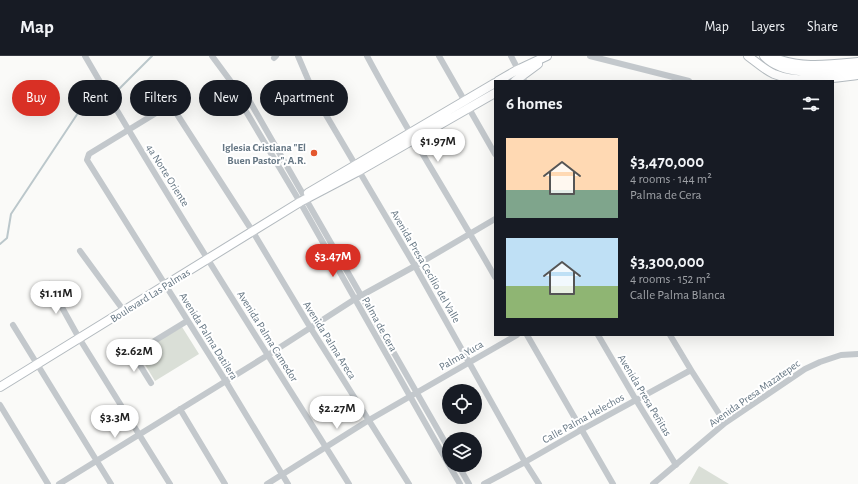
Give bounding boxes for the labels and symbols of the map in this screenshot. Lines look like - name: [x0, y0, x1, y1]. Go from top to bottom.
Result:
- pin: $1.97M: [405, 129, 471, 163]
- street label: 4a Norte Oriente: [144, 142, 191, 208]
- place label: Iglesia Cristiana "El Buen Pastor", A.R.: [222, 142, 306, 166]
- marker: Iglesia Cristiana "El Buen Pastor", A.R.: [309, 148, 319, 158]
- street label: Avenida Presa Cecilio del Valle: [389, 208, 462, 325]
- pin: $3.47M: [300, 244, 366, 278]
- street label: Boulevard Las Palmas: [108, 266, 192, 324]
- pin: $1.11M: [23, 281, 89, 315]
- street label: Avenida Palma Camedor: [235, 289, 300, 384]
- street label: Avenida Palma Datilera: [177, 291, 240, 382]
- street label: Palma de Cera: [360, 295, 399, 353]
- street label: Avenida Palma Areca: [301, 299, 358, 381]
- street label: Palma Yuca: [437, 338, 485, 372]
- pin: $2.62M: [101, 339, 167, 373]
- street label: Avenida Presa Peñitas: [616, 353, 673, 438]
- street label: Avenida Presa Mazatepec: [707, 357, 802, 429]
- street label: Calle Palma Helechos: [541, 391, 626, 445]
- pin: $2.27M: [304, 396, 370, 430]
- pin: $3.3M: [87, 405, 143, 439]

